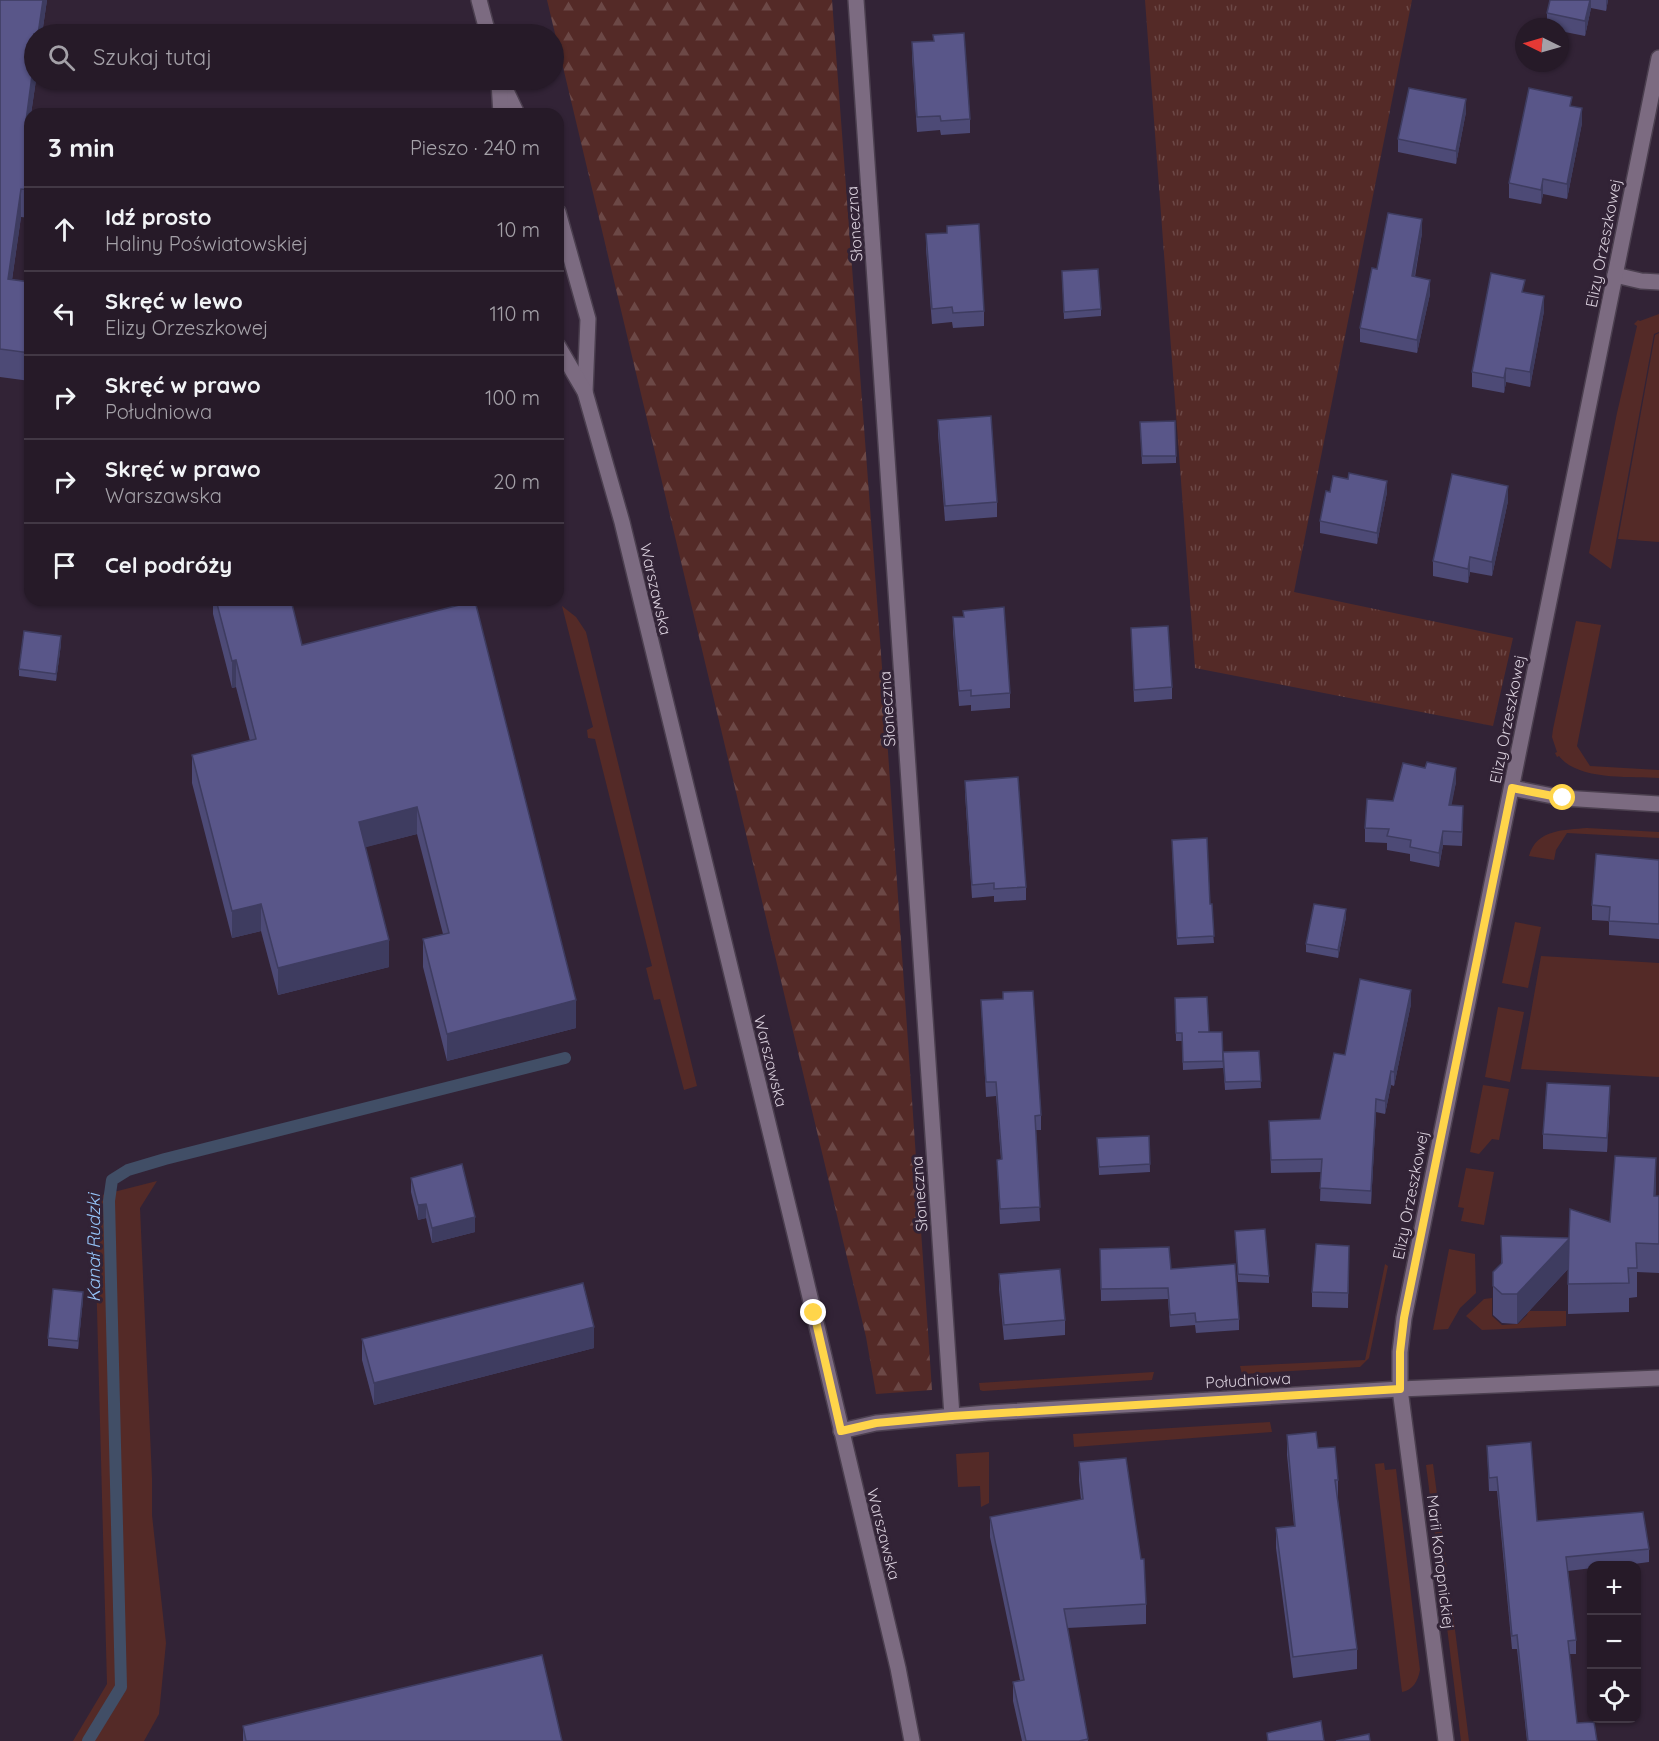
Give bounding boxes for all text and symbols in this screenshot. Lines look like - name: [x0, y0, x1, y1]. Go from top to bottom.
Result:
- north arrow: [1515, 18, 1569, 72]
- search box: [24, 24, 564, 90]
- icon: search: [45, 41, 78, 74]
- text: Szukaj tutaj: [93, 43, 212, 71]
- text: 3 min: [48, 131, 115, 164]
- text: Pieszo · 240 m: [410, 135, 540, 160]
- street label: Elizy Orzeszkowej: [1581, 177, 1625, 309]
- street label: Słoneczna: [841, 186, 867, 262]
- text: Idź prosto: [105, 203, 212, 231]
- icon: ahead: [48, 213, 81, 246]
- text: 10 m: [497, 217, 540, 242]
- text: Haliny Poświatowskiej: [105, 231, 308, 256]
- text: Skręć w lewo: [105, 287, 243, 315]
- icon: left: [48, 297, 81, 330]
- text: 110 m: [490, 301, 540, 326]
- text: Elizy Orzeszkowej: [105, 315, 268, 340]
- text: Skręć w prawo: [105, 371, 261, 399]
- icon: right: [48, 381, 81, 414]
- text: 100 m: [485, 385, 540, 410]
- text: Południowa: [105, 399, 212, 424]
- text: Skręć w prawo: [105, 455, 261, 483]
- icon: right: [48, 465, 81, 498]
- text: 20 m: [493, 469, 540, 494]
- text: Warszawska: [105, 483, 222, 508]
- street label: Warszawska: [636, 541, 676, 637]
- icon: arrive: [48, 549, 81, 582]
- text: Cel podróży: [105, 551, 232, 579]
- street label: Elizy Orzeszkowej: [1485, 653, 1529, 785]
- street label: Słoneczna: [874, 671, 900, 747]
- route start: [1549, 784, 1575, 810]
- street label: Warszawska: [750, 1013, 792, 1109]
- street label: Elizy Orzeszkowej: [1388, 1129, 1432, 1261]
- street label: Słoneczna: [906, 1156, 932, 1232]
- water label: Kanał Rudzki: [82, 1192, 105, 1302]
- route end: [800, 1299, 826, 1325]
- street label: Południowa: [1205, 1368, 1291, 1392]
- street label: Warszawska: [863, 1486, 905, 1582]
- street label: Marii Konopnickiej: [1423, 1494, 1459, 1630]
- map controls: [1587, 1561, 1641, 1723]
- button: +: [1587, 1561, 1641, 1615]
- button: −: [1587, 1615, 1641, 1669]
- button: locate: [1587, 1669, 1641, 1723]

